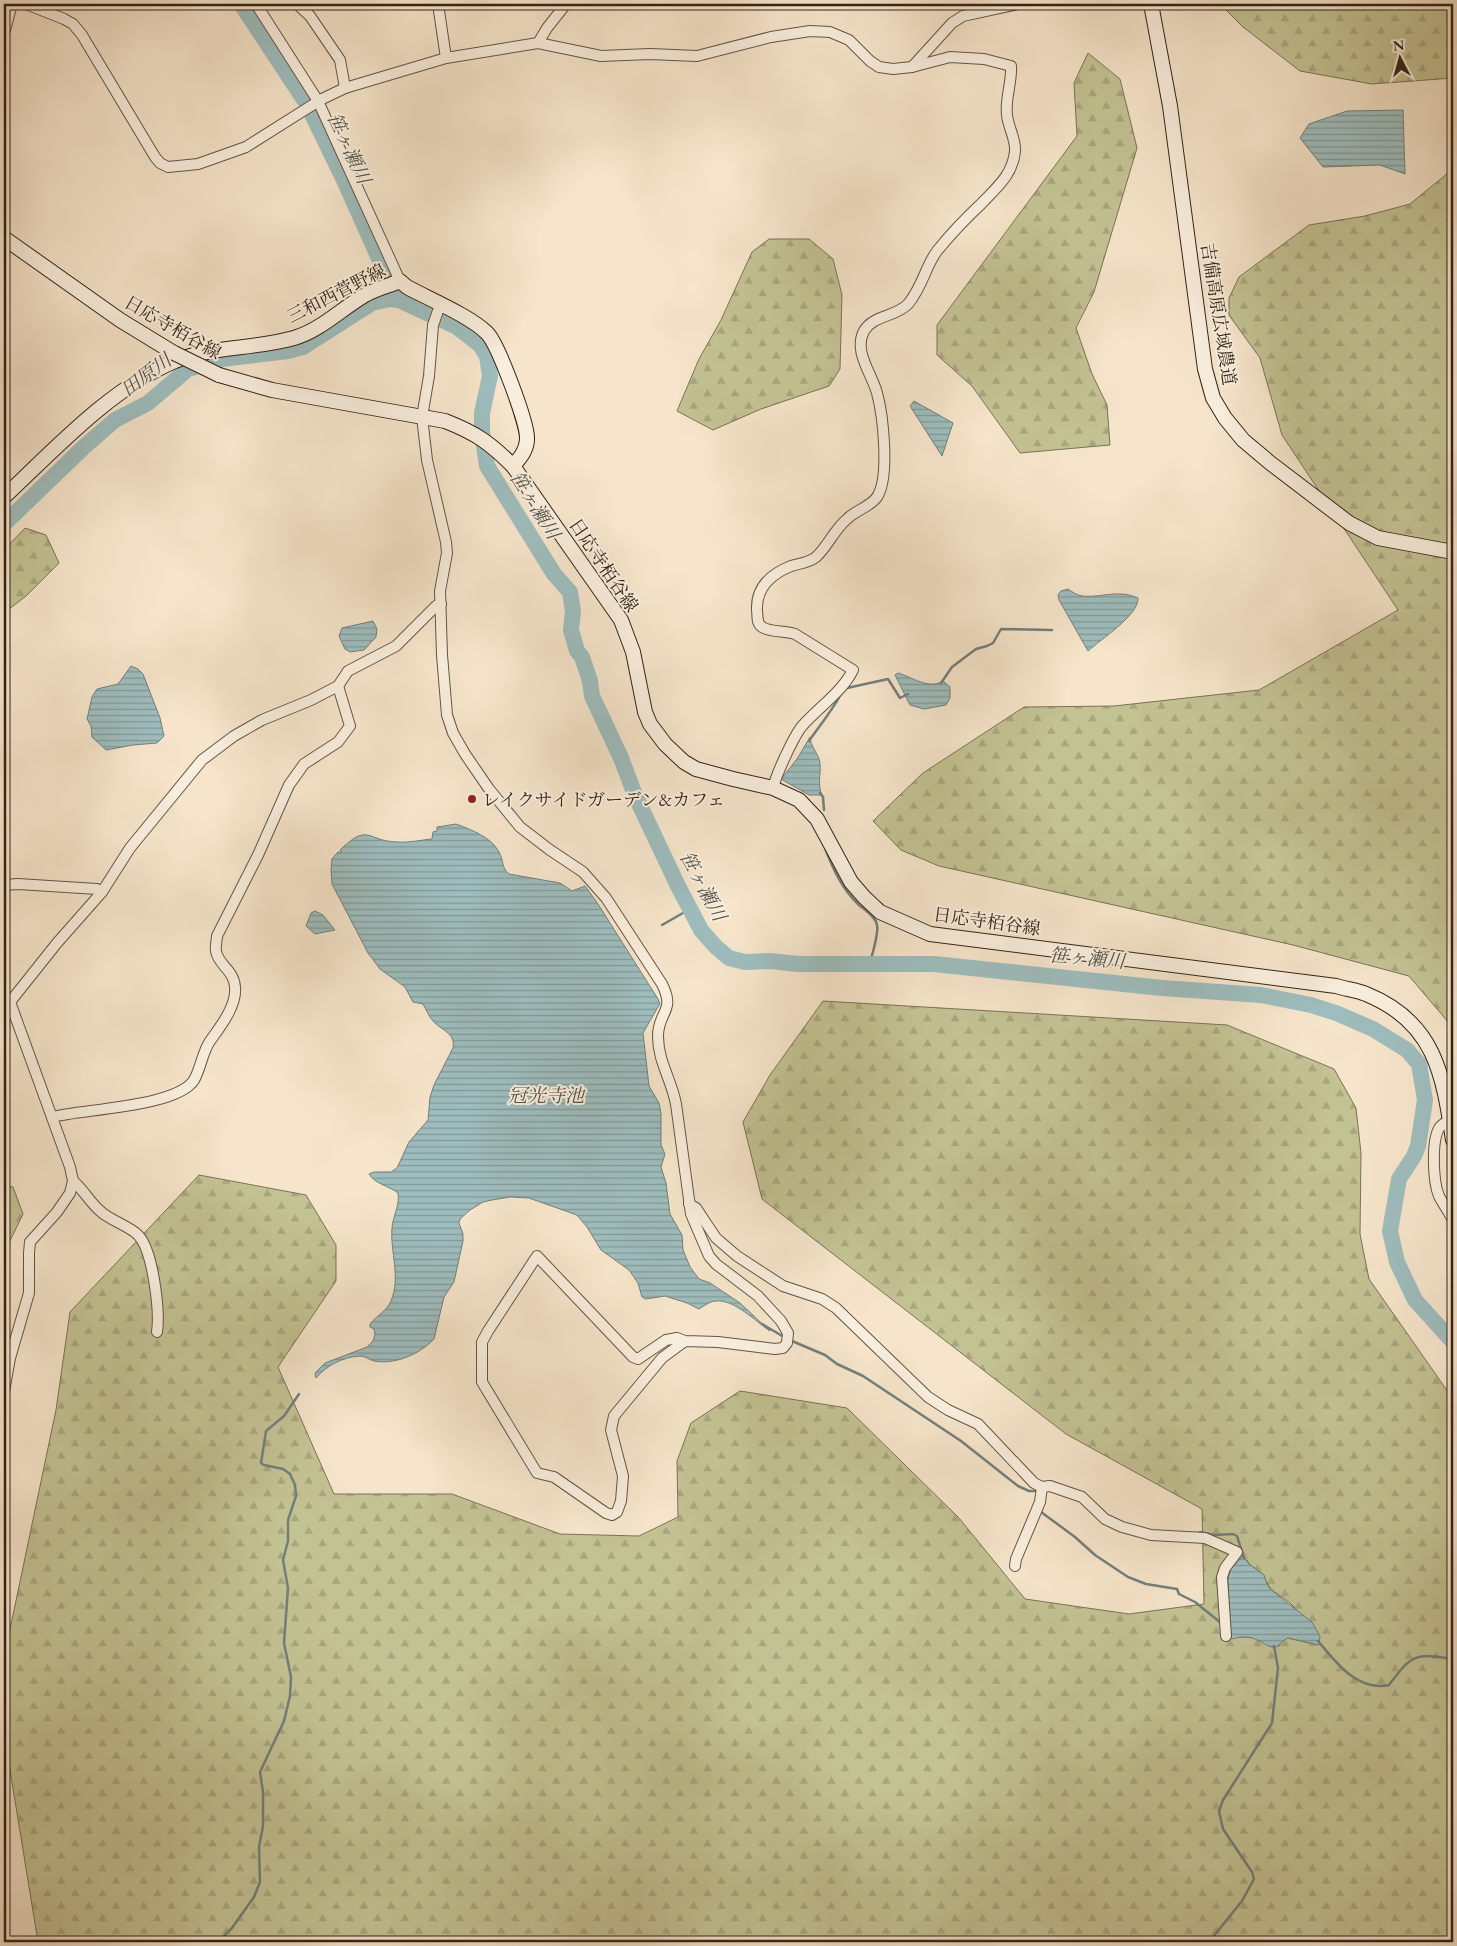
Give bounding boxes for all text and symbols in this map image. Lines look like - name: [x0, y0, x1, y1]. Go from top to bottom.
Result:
- north arrow: [1374, 32, 1424, 82]
- text: N: [1392, 35, 1406, 55]
- water label: 笹ヶ瀬川: [322, 108, 377, 190]
- street label: 吉備高原広域農道: [1196, 241, 1242, 387]
- street label: 三和西菅野線: [283, 258, 389, 328]
- street label: 日応寺栢谷線: [120, 290, 226, 364]
- water label: 田原川: [116, 347, 178, 402]
- water label: 笹ヶ瀬川: [504, 466, 567, 546]
- street label: 日応寺栢谷線: [564, 514, 644, 616]
- place label: レイクサイドガーデン&カフェ: [482, 788, 725, 811]
- marker: レイクサイドガーデン&カフェ: [466, 793, 478, 805]
- water label: 笹ヶ瀬川: [674, 847, 733, 927]
- street label: 日応寺栢谷線: [932, 902, 1042, 940]
- water label: 笹ヶ瀬川: [1048, 942, 1128, 974]
- water label: 冠光寺池: [508, 1083, 586, 1108]

